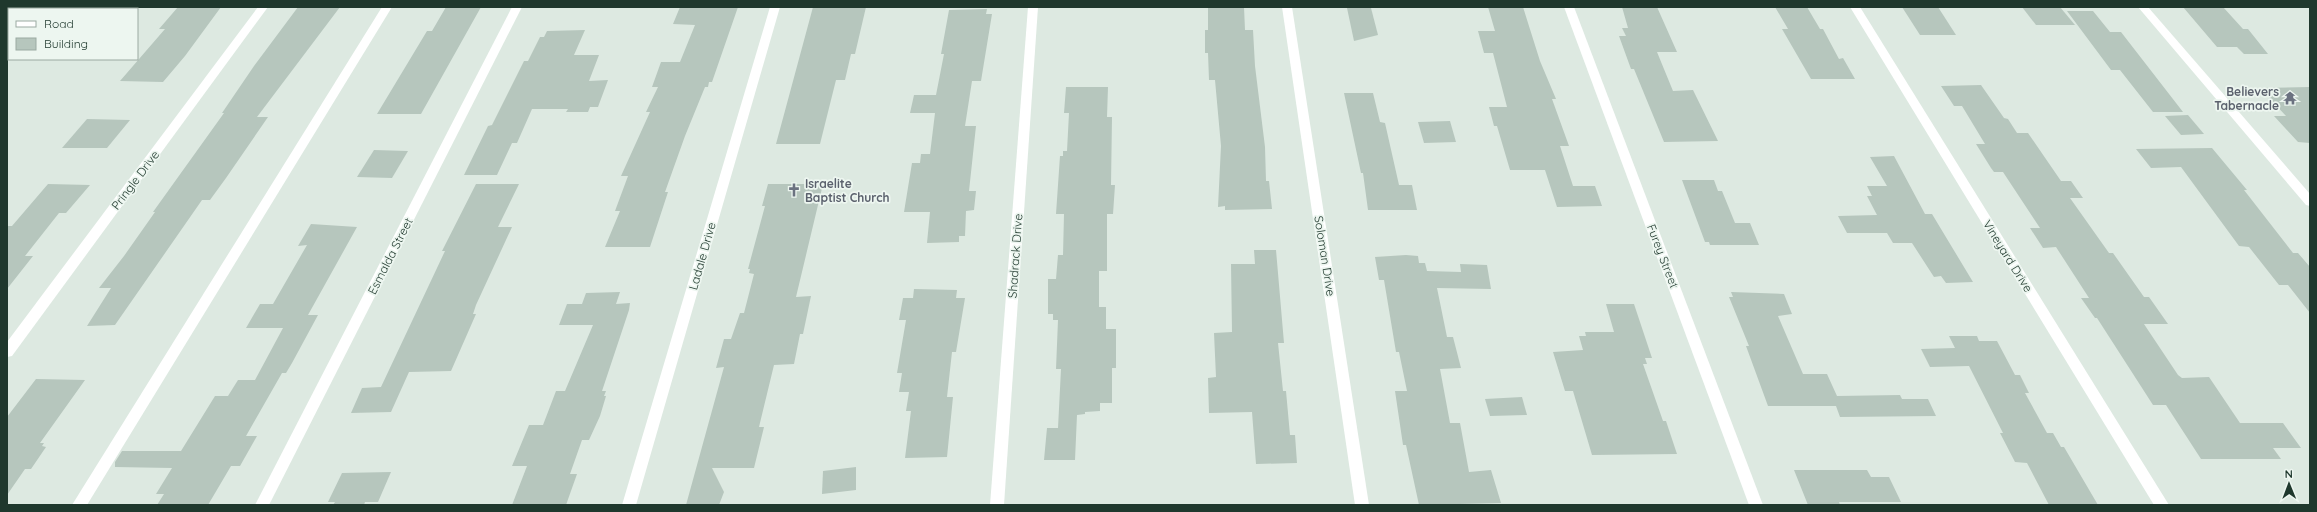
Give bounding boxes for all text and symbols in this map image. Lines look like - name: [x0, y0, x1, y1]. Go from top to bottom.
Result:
- legend: [8, 8, 138, 60]
- text: Road: [44, 16, 74, 31]
- text: Building: [44, 36, 88, 51]
- place label: Believers Tabernacle: [2214, 84, 2279, 113]
- temple icon: Believers Tabernacle: [2282, 90, 2298, 106]
- street label: Pringle Drive: [108, 147, 162, 213]
- place label: Israelite Baptist Church: [805, 176, 890, 205]
- church icon: Israelite Baptist Church: [786, 182, 802, 198]
- street label: Shadrack Drive: [1005, 213, 1025, 299]
- street label: Esmalda Street: [364, 215, 416, 297]
- street label: Soloman Drive: [1311, 215, 1339, 297]
- street label: Vineyard Drive: [1980, 217, 2036, 295]
- street label: Ladale Drive: [685, 220, 719, 292]
- street label: Furey Street: [1644, 222, 1682, 290]
- north arrow: [2269, 464, 2309, 504]
- text: N: [2285, 467, 2293, 481]

